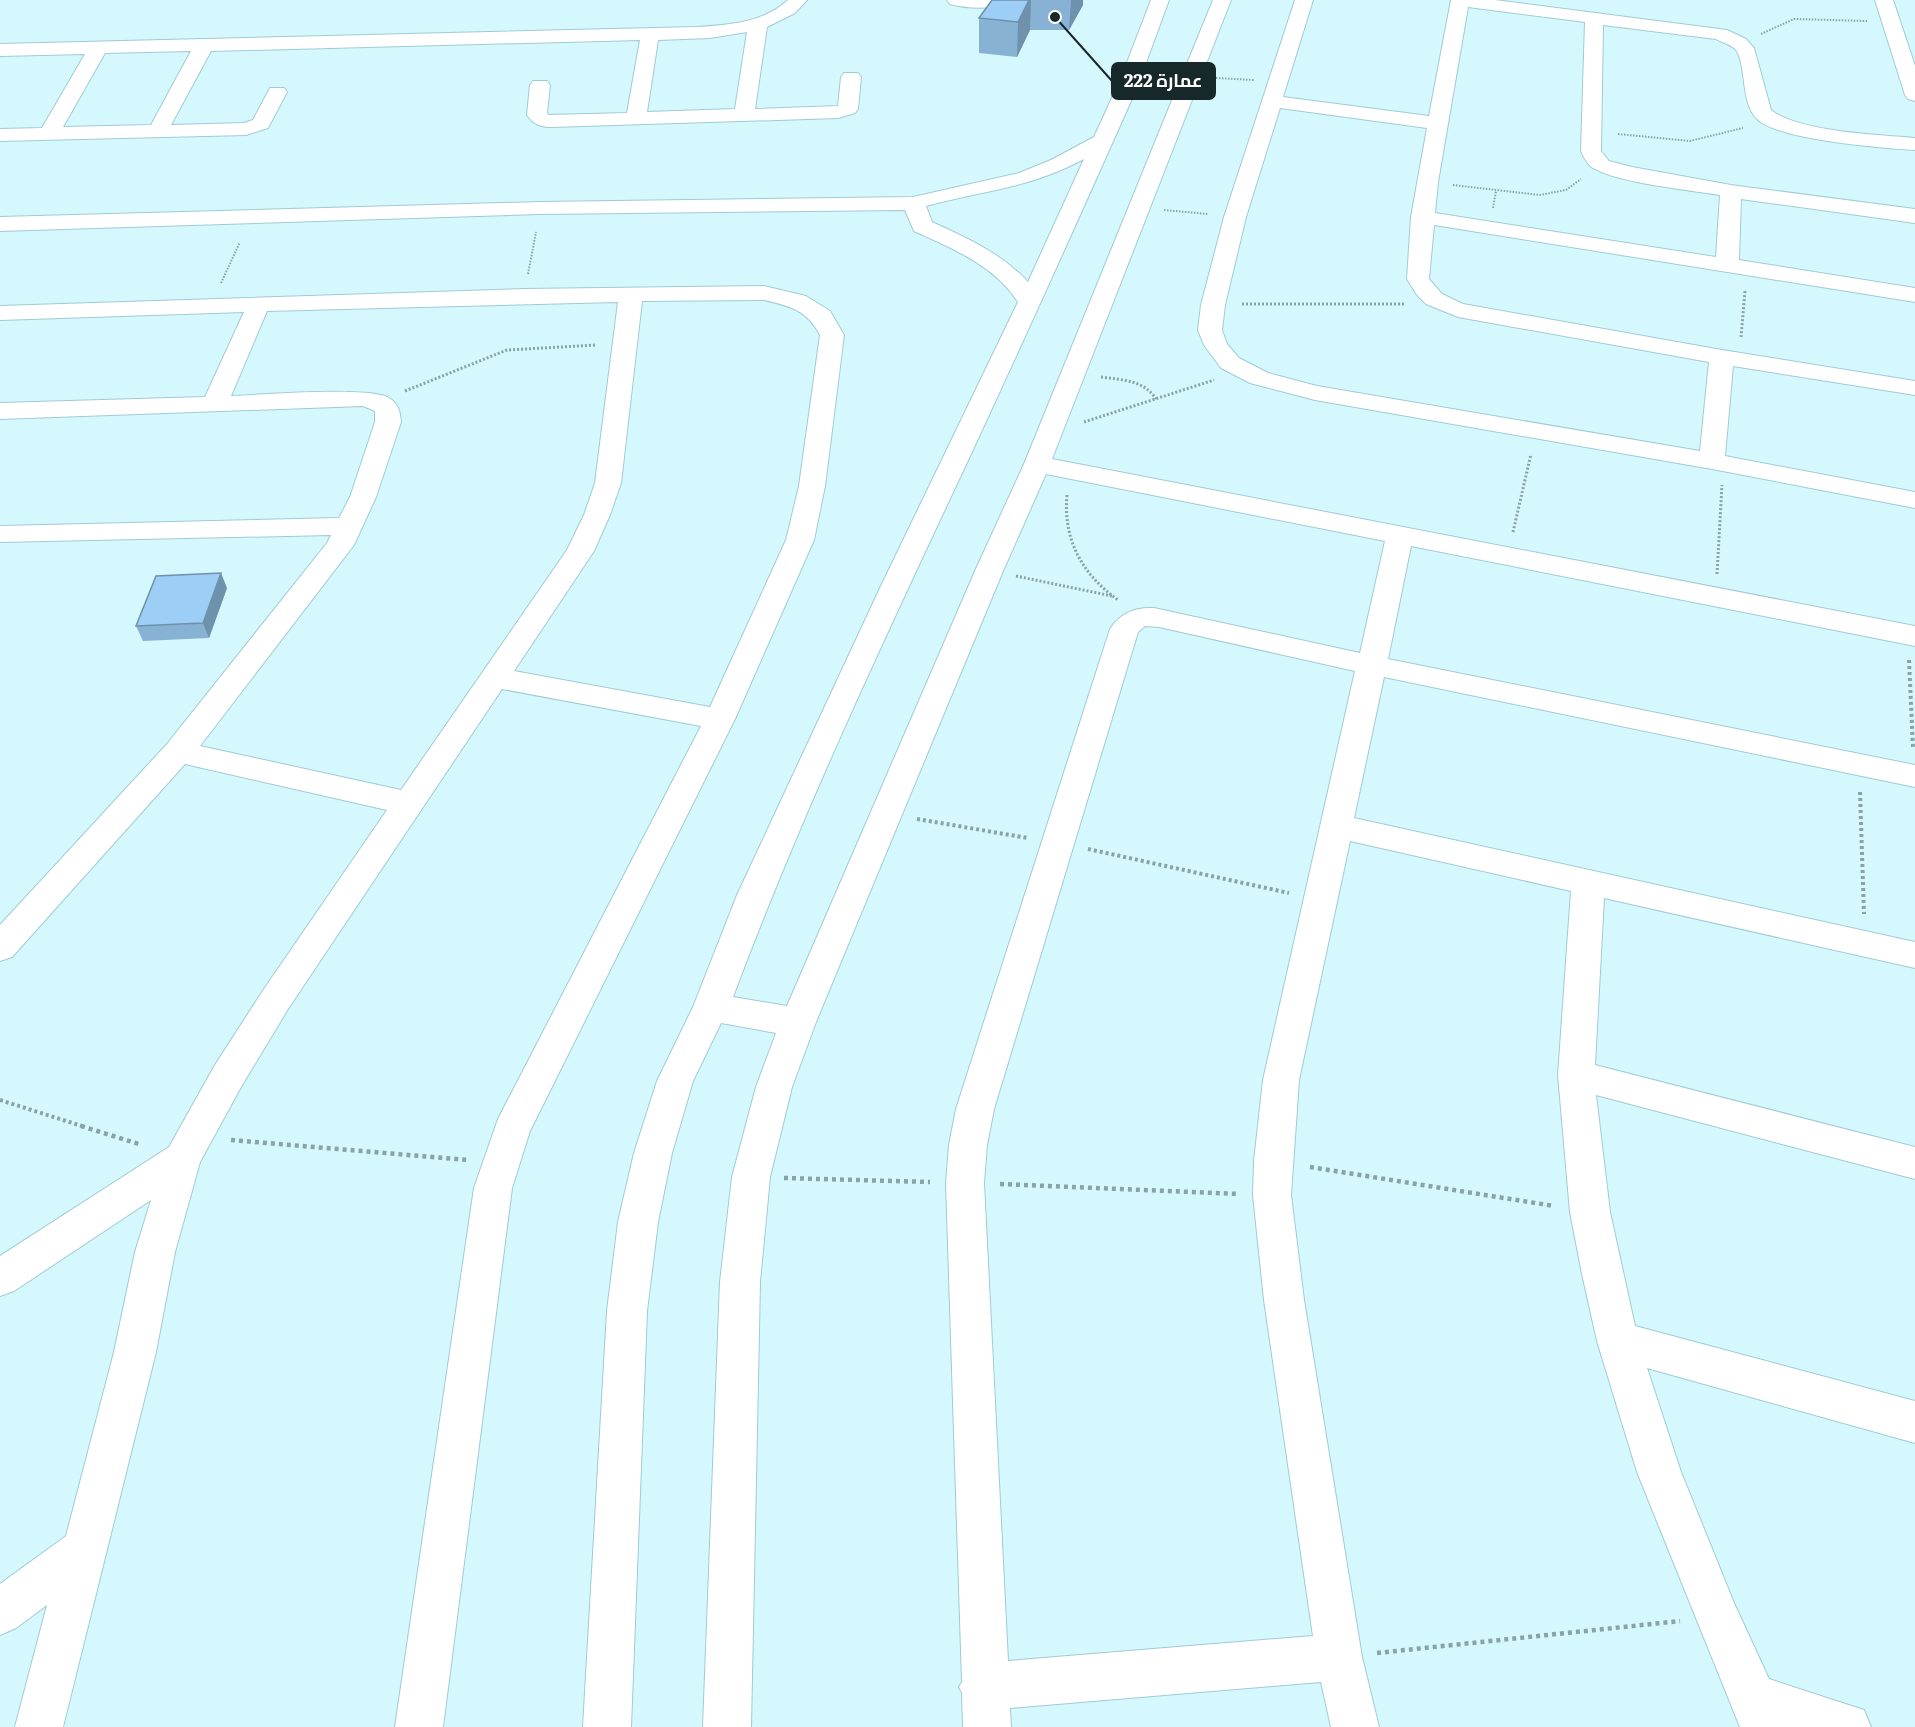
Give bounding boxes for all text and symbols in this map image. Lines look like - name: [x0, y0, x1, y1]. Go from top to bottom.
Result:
- callout: عمارة 222: [1112, 63, 1215, 99]
- text: عمارة 222: [1124, 66, 1202, 93]

